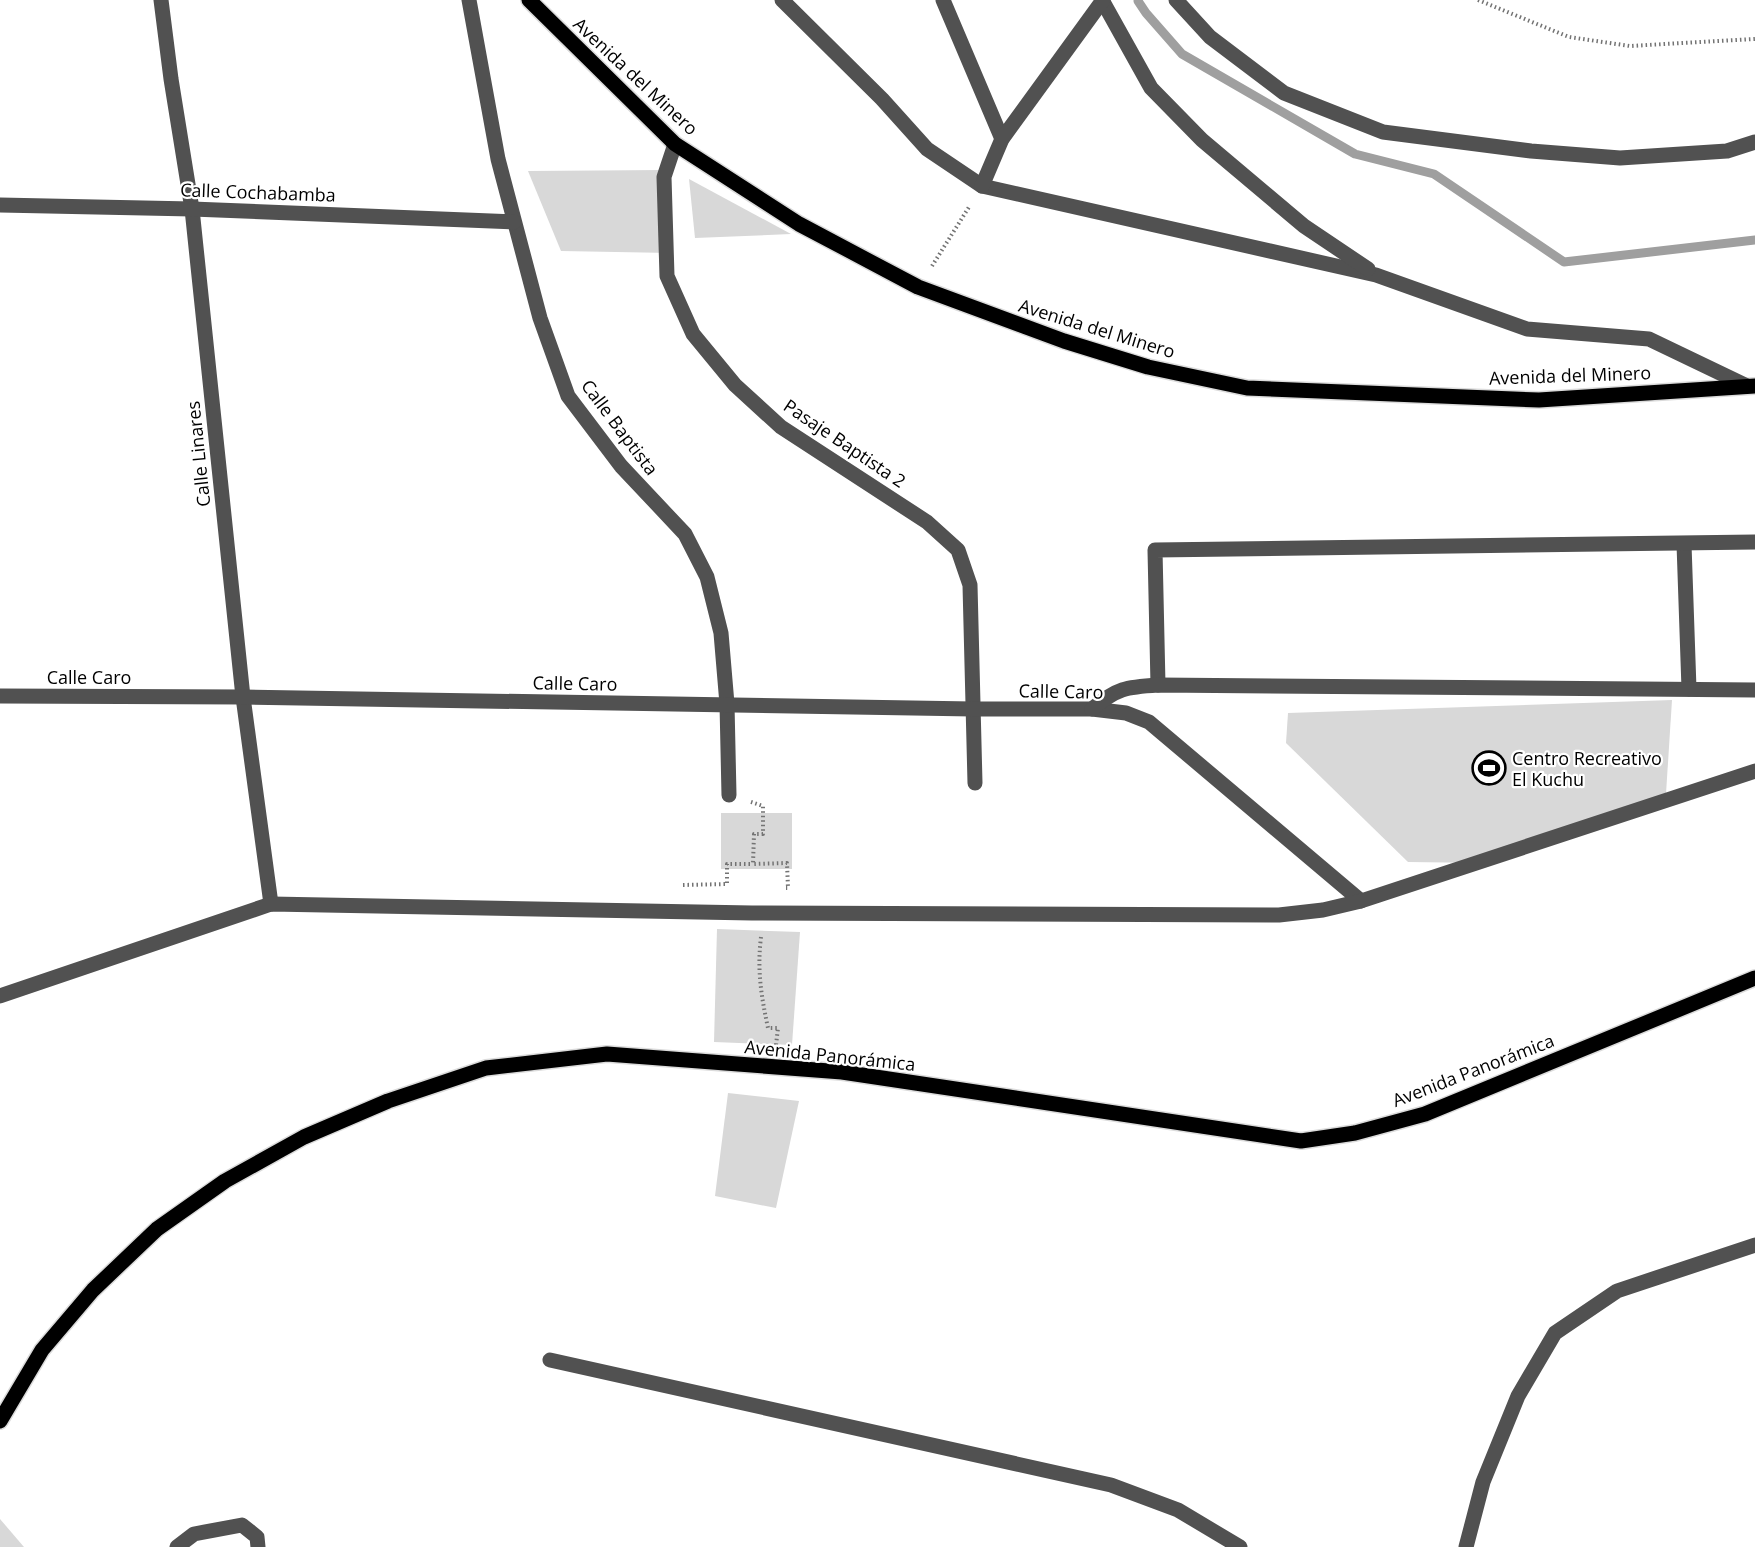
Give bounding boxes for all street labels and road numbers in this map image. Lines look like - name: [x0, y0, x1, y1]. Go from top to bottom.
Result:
- street label: Avenida del Minero: [569, 12, 703, 140]
- street label: Calle Cochabamba: [180, 177, 336, 207]
- street label: Avenida del Minero: [1016, 293, 1178, 363]
- street label: Avenida del Minero: [1489, 360, 1651, 390]
- street label: Calle Baptista: [576, 374, 664, 480]
- street label: Pasaje Baptista 2: [779, 393, 911, 493]
- street label: Calle Linares: [181, 400, 215, 508]
- street label: Calle Caro: [47, 665, 131, 689]
- street label: Calle Caro: [532, 670, 618, 696]
- street label: Calle Caro: [1018, 678, 1104, 704]
- street label: Avenida Panorámica: [1389, 1028, 1557, 1112]
- street label: Avenida Panorámica: [743, 1034, 917, 1076]

